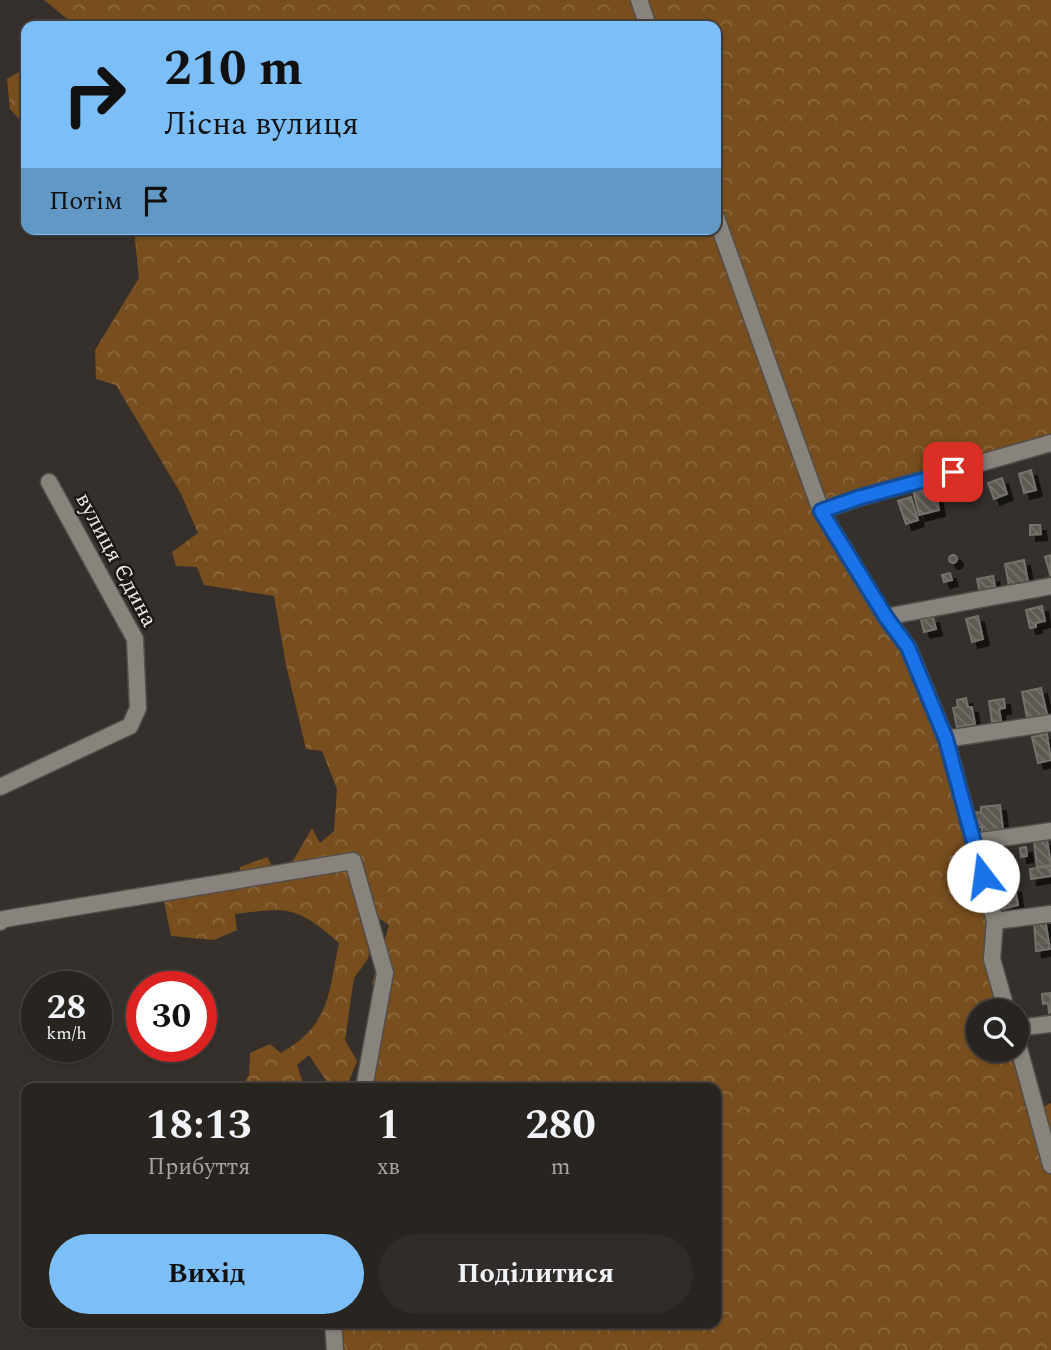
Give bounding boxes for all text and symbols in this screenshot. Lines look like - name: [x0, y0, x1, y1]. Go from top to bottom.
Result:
- text: 210 m: [164, 32, 303, 107]
- icon: right: [49, 49, 140, 140]
- text: Лісна вулиця: [164, 100, 359, 149]
- text: Потім: [49, 181, 123, 221]
- icon: arrive: [137, 182, 175, 220]
- pin: [923, 442, 983, 502]
- icon: arrive: [934, 453, 972, 491]
- street label: вулиця Єдина: [66, 486, 166, 634]
- position arrow: [946, 839, 1020, 913]
- speed limit sign: 30: [126, 971, 217, 1062]
- text: 28: [47, 981, 86, 1034]
- map controls: [966, 999, 1029, 1062]
- button: search: [966, 999, 1029, 1062]
- text: km/h: [46, 1020, 87, 1047]
- text: 18:13: [146, 1094, 252, 1157]
- text: 1: [377, 1094, 400, 1157]
- text: 280: [525, 1094, 596, 1157]
- text: Прибуття: [147, 1150, 250, 1185]
- text: хв: [377, 1150, 400, 1185]
- text: m: [551, 1150, 570, 1185]
- button: Вихід: [49, 1234, 364, 1314]
- button: Поділитися: [378, 1234, 693, 1314]

